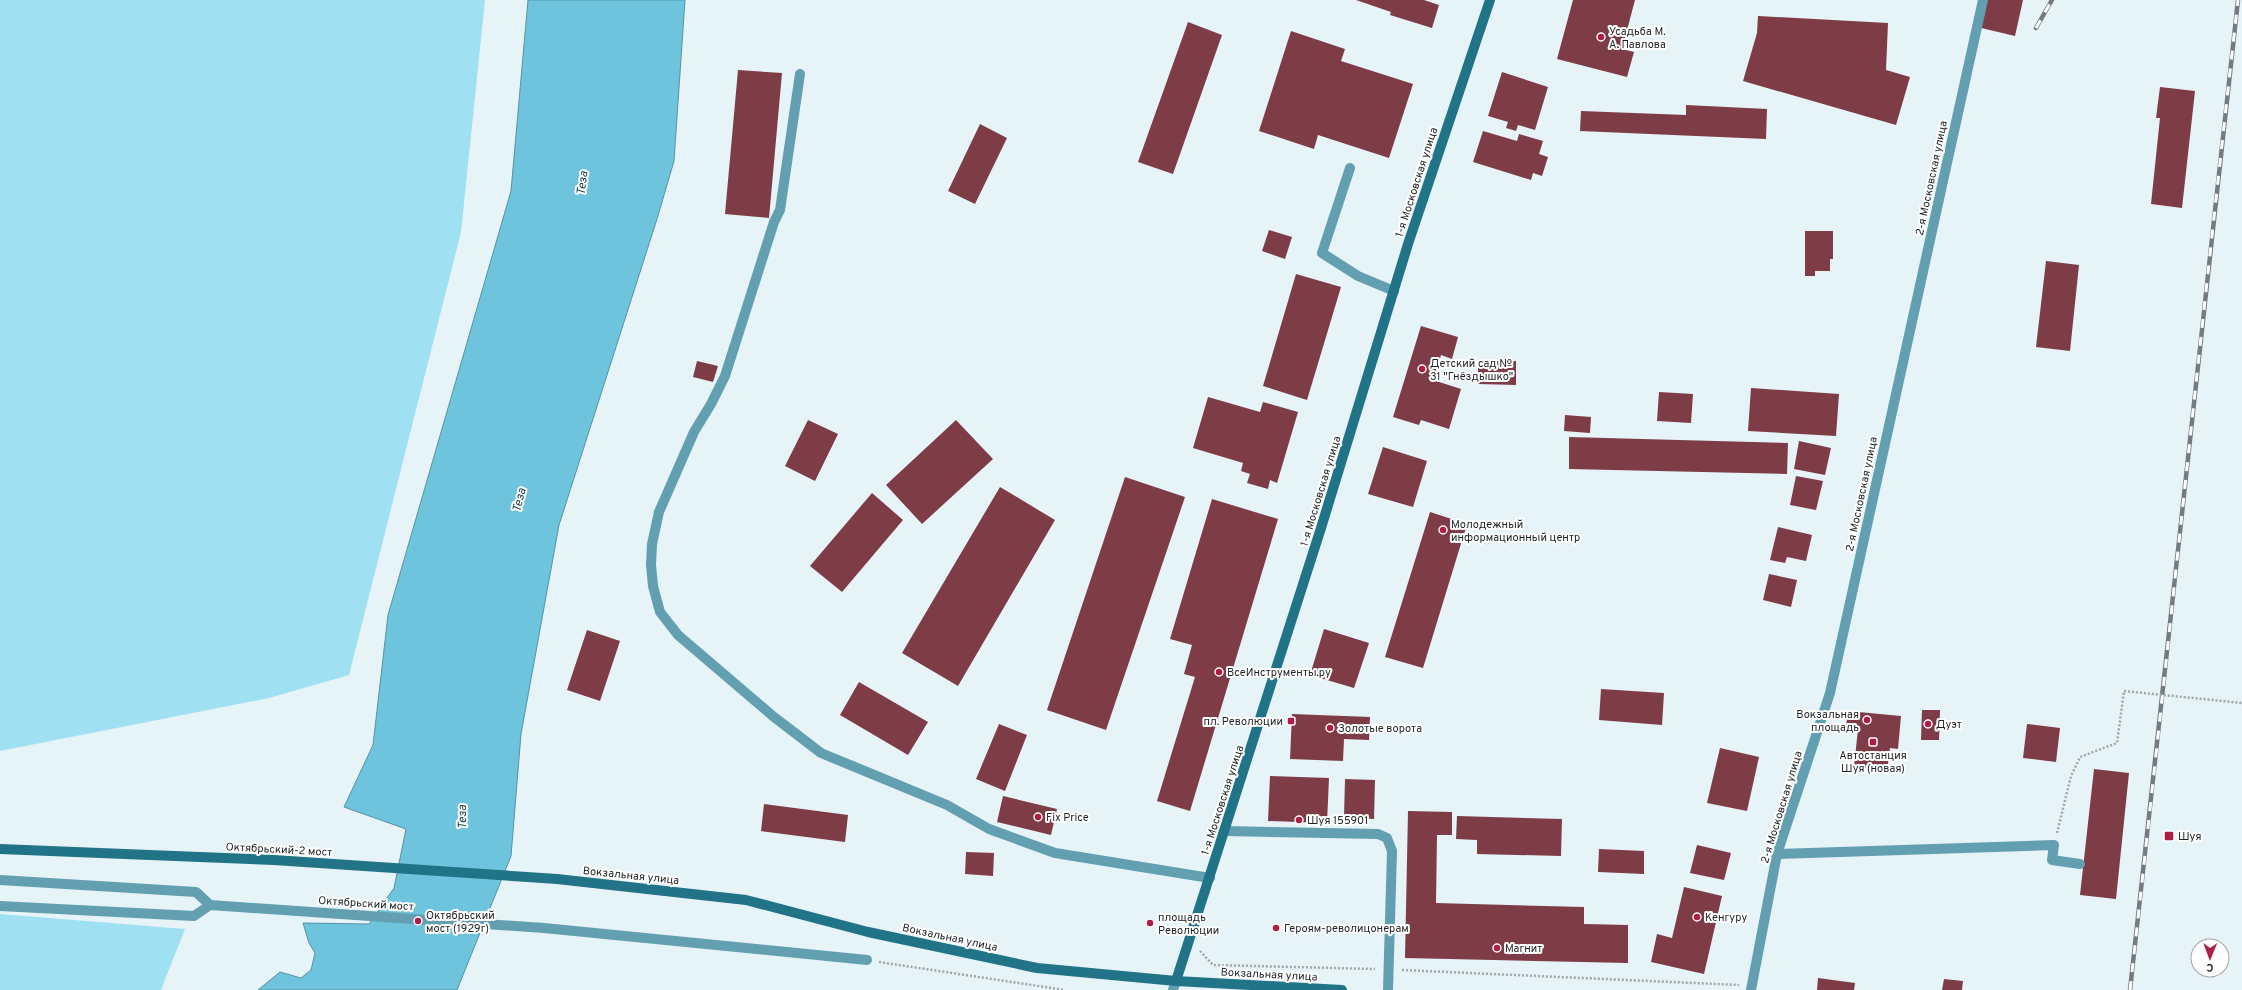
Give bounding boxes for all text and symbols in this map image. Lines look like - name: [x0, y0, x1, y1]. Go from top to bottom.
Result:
- place label: Усадьба М. А. Павлова: [1609, 25, 1666, 52]
- marker: Усадьба М. А. Павлова: [1596, 32, 1606, 42]
- street label: 2-я Московская улица: [1913, 119, 1951, 237]
- street label: 1-я Московская улица: [1393, 125, 1441, 239]
- water label: Теза: [574, 169, 593, 196]
- place label: Детский сад № 31 "Гнёздышко": [1430, 357, 1513, 384]
- marker: Детский сад № 31 "Гнёздышко": [1417, 364, 1427, 374]
- street label: 1-я Московская улица: [1297, 434, 1344, 548]
- street label: 2-я Московская улица: [1843, 435, 1881, 553]
- water label: Теза: [509, 486, 531, 514]
- place label: Молодежный информационный центр: [1451, 518, 1580, 545]
- marker: Молодежный информационный центр: [1438, 525, 1448, 535]
- place label: ВсеИнструменты.ру: [1227, 666, 1331, 680]
- marker: ВсеИнструменты.ру: [1214, 667, 1224, 677]
- place label: Вокзальная площадь: [1796, 708, 1859, 735]
- place label: пл. Революции: [1204, 715, 1283, 729]
- marker: Вокзальная площадь: [1862, 715, 1872, 725]
- marker: пл. Революции: [1286, 716, 1296, 726]
- place label: Дуэт: [1936, 718, 1962, 732]
- marker: Дуэт: [1923, 719, 1933, 729]
- place label: Золотые ворота: [1338, 722, 1422, 736]
- marker: Золотые ворота: [1325, 723, 1335, 733]
- marker: Автостанция Шуя (новая): [1868, 737, 1878, 747]
- street label: 1-я Московская улица: [1199, 743, 1247, 857]
- street label: 2-я Московская улица: [1758, 749, 1806, 865]
- place label: Автостанция Шуя (новая): [1839, 749, 1907, 776]
- water label: Теза: [455, 804, 471, 829]
- place label: Fix Price: [1046, 811, 1089, 825]
- marker: Fix Price: [1033, 812, 1043, 822]
- place label: Шуя 155901: [1307, 814, 1368, 828]
- marker: Шуя 155901: [1294, 815, 1304, 825]
- marker: Шуя: [2163, 830, 2175, 842]
- place label: Шуя: [2178, 830, 2201, 844]
- street label: Октябрьский-2 мост: [225, 840, 333, 860]
- street label: Вокзальная улица: [582, 864, 680, 888]
- street label: Октябрьский мост: [318, 894, 414, 914]
- place label: Октябрьский мост (1929г): [426, 909, 495, 936]
- place label: площадь Революции: [1158, 911, 1219, 938]
- place label: Кенгуру: [1705, 911, 1747, 925]
- marker: Кенгуру: [1692, 912, 1702, 922]
- marker: Октябрьский мост (1929г): [413, 916, 423, 926]
- marker: площадь Революции: [1145, 918, 1155, 928]
- street label: Вокзальная улица: [901, 921, 999, 955]
- place label: Героям-револицонерам: [1284, 922, 1409, 936]
- marker: Героям-револицонерам: [1271, 923, 1281, 933]
- north arrow: [2190, 938, 2230, 978]
- place label: Магнит: [1505, 942, 1542, 956]
- marker: Магнит: [1492, 943, 1502, 953]
- text: С: [2206, 960, 2213, 974]
- street label: Вокзальная улица: [1220, 965, 1318, 985]

